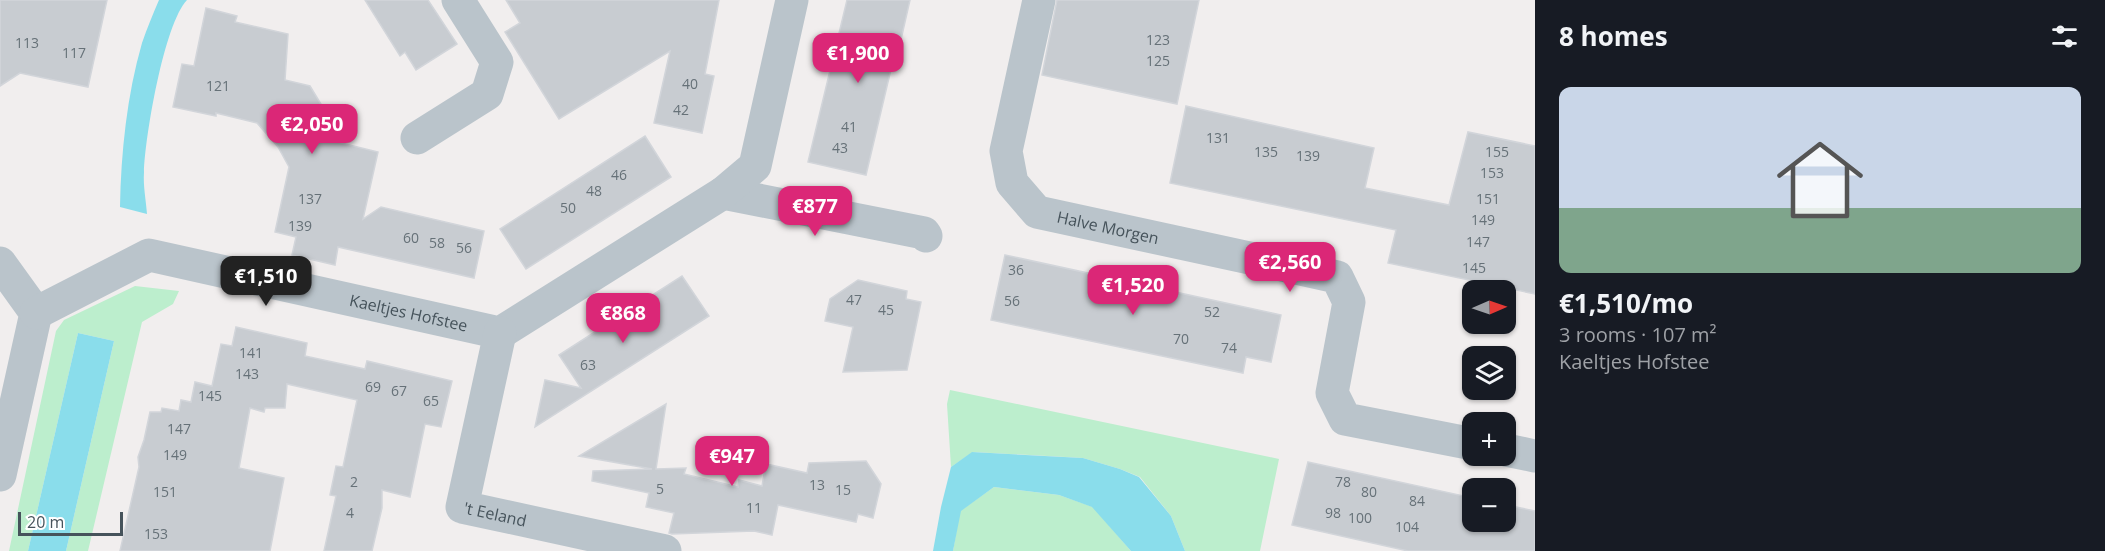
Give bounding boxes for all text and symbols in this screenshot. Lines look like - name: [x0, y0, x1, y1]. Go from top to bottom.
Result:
- text: 8 homes: [1559, 18, 1668, 54]
- icon: filters: [2048, 20, 2081, 53]
- house number: 123: [1146, 30, 1170, 49]
- house number: 113: [15, 33, 39, 52]
- pin: €1,900: [809, 33, 907, 84]
- text: €1,900: [827, 39, 889, 66]
- house number: 117: [62, 43, 86, 62]
- house number: 125: [1146, 51, 1170, 70]
- house number: 40: [682, 74, 698, 93]
- house number: 121: [206, 76, 230, 95]
- house number: 42: [673, 100, 689, 119]
- pin: €2,050: [263, 104, 361, 155]
- text: €2,050: [281, 110, 343, 137]
- house number: 41: [841, 117, 857, 136]
- icon: home: [1766, 126, 1874, 234]
- house number: 131: [1206, 128, 1230, 147]
- house number: 43: [832, 138, 848, 157]
- house number: 135: [1254, 142, 1278, 161]
- house number: 155: [1485, 142, 1509, 161]
- house number: 139: [1296, 146, 1320, 165]
- house number: 153: [1480, 163, 1504, 182]
- house number: 46: [611, 165, 627, 184]
- house number: 48: [586, 181, 602, 200]
- pin: €877: [779, 186, 851, 237]
- house number: 137: [298, 189, 322, 208]
- house number: 151: [1476, 189, 1500, 208]
- text: €877: [792, 192, 838, 219]
- house number: 50: [560, 198, 576, 217]
- street label: Halve Morgen: [1055, 206, 1161, 249]
- house number: 149: [1471, 210, 1495, 229]
- house number: 139: [288, 216, 312, 235]
- house number: 60: [403, 228, 419, 247]
- house number: 147: [1466, 232, 1490, 251]
- house number: 58: [429, 233, 445, 252]
- house number: 56: [456, 238, 472, 257]
- pin: €2,560: [1241, 242, 1339, 293]
- text: €2,560: [1259, 248, 1321, 275]
- pin: €1,510: [217, 256, 315, 307]
- house number: 145: [1462, 258, 1486, 277]
- house number: 36: [1008, 260, 1024, 279]
- text: €1,510: [235, 262, 297, 289]
- pin: €1,520: [1084, 265, 1182, 316]
- text: €1,520: [1102, 271, 1164, 298]
- north arrow: [1462, 280, 1516, 334]
- map controls: [1462, 280, 1516, 532]
- text: €1,510/mo: [1559, 285, 1693, 321]
- street label: Kaeltjes Hofstee: [348, 289, 470, 336]
- house number: 47: [846, 290, 862, 309]
- house number: 56: [1004, 291, 1020, 310]
- pin: €868: [587, 293, 659, 344]
- text: €868: [600, 299, 646, 326]
- house number: 45: [878, 300, 894, 319]
- house number: 52: [1204, 302, 1220, 321]
- text: 3 rooms · 107 m²: [1559, 321, 1717, 348]
- house number: 70: [1173, 329, 1189, 348]
- house number: 74: [1221, 338, 1237, 357]
- house number: 141: [239, 343, 263, 362]
- button: layers: [1462, 346, 1516, 400]
- text: Kaeltjes Hofstee: [1559, 348, 1709, 375]
- house number: 63: [580, 355, 596, 374]
- house number: 143: [235, 364, 259, 383]
- house number: 69: [365, 377, 381, 396]
- house number: 67: [391, 381, 407, 400]
- house number: 145: [198, 386, 222, 405]
- house number: 65: [423, 391, 439, 410]
- button: +: [1462, 412, 1516, 466]
- house number: 147: [167, 419, 191, 438]
- pin: €947: [696, 436, 768, 487]
- text: €947: [709, 442, 755, 469]
- house number: 149: [163, 445, 187, 464]
- house number: 2: [350, 472, 358, 491]
- house number: 78: [1335, 472, 1351, 491]
- house number: 13: [809, 475, 825, 494]
- button: −: [1462, 478, 1516, 532]
- house number: 5: [656, 479, 664, 498]
- house number: 15: [835, 480, 851, 499]
- house number: 151: [153, 482, 177, 501]
- house number: 80: [1361, 482, 1377, 501]
- house number: 84: [1409, 491, 1425, 510]
- street label: 't Eeland: [462, 497, 529, 532]
- house number: 11: [746, 498, 762, 517]
- house number: 4: [346, 503, 354, 522]
- house number: 98: [1325, 503, 1341, 522]
- house number: 100: [1348, 508, 1372, 527]
- scale bar: [18, 509, 123, 536]
- text: 20 m: [27, 511, 64, 533]
- house number: 104: [1395, 517, 1419, 536]
- house number: 153: [144, 524, 168, 543]

